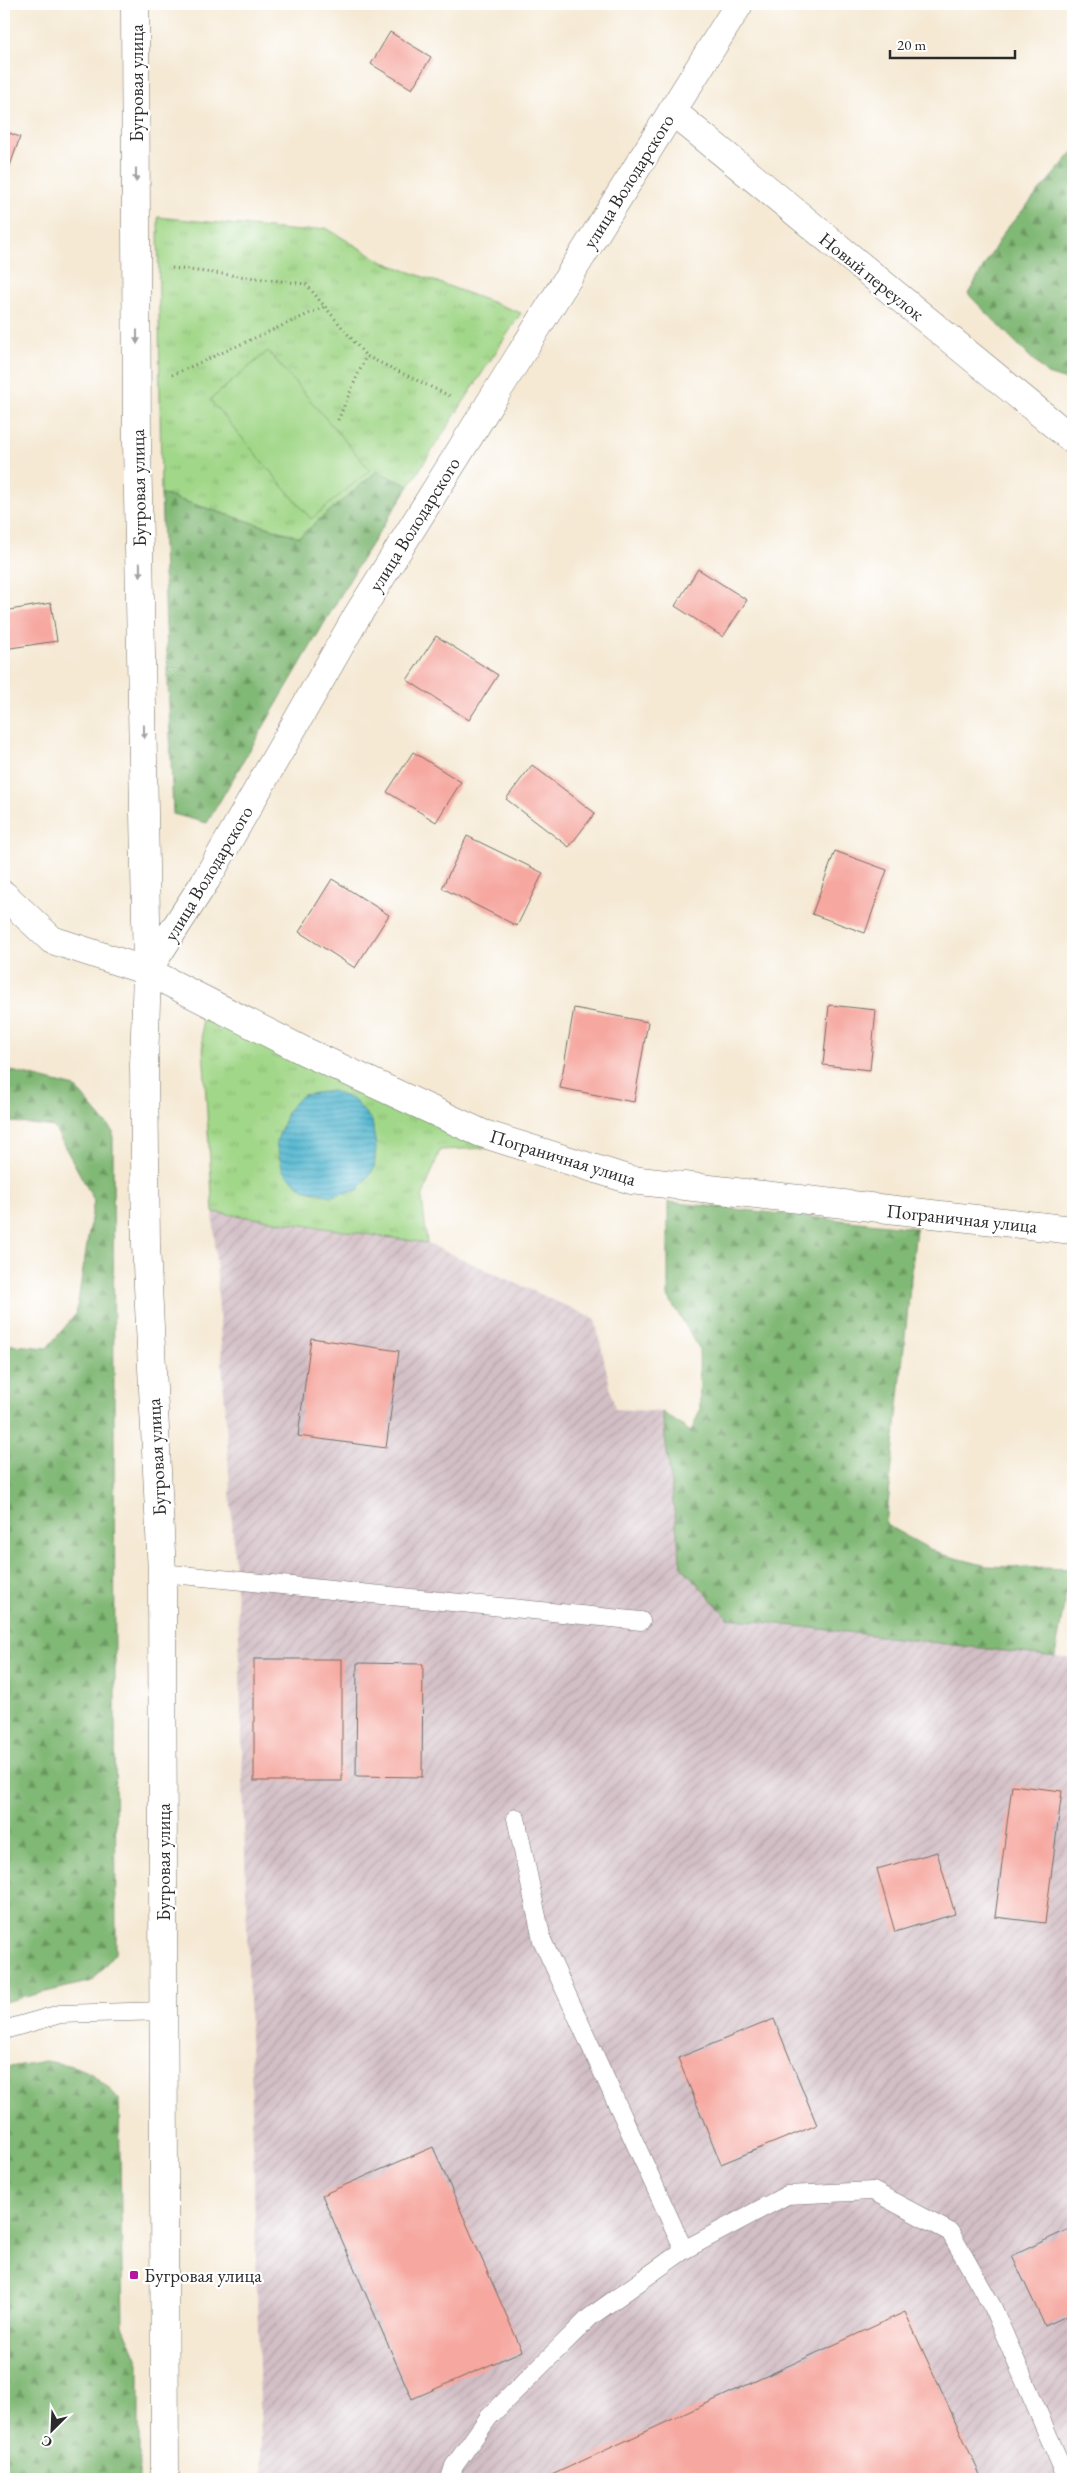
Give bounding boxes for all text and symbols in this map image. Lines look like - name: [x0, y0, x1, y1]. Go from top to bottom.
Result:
- street label: Бугровая улица: [124, 24, 149, 142]
- scale bar: [890, 28, 1014, 60]
- text: 20 m: [897, 35, 926, 54]
- street label: улица Володарского: [577, 109, 680, 253]
- one-way arrow: [132, 167, 140, 183]
- street label: Новый переулок: [814, 226, 929, 326]
- one-way arrow: [133, 330, 141, 346]
- street label: Бугровая улица: [125, 428, 152, 547]
- street label: улица Володарского: [363, 452, 466, 596]
- one-way arrow: [136, 562, 144, 578]
- one-way arrow: [140, 725, 148, 741]
- street label: улица Володарского: [158, 801, 259, 946]
- street label: Пограничная улица: [487, 1123, 639, 1192]
- street label: Пограничная улица: [885, 1198, 1039, 1239]
- street label: Бугровая улица: [141, 1397, 172, 1516]
- street label: Бугровая улица: [151, 1803, 176, 1921]
- place label: Бугровая улица: [144, 2263, 262, 2288]
- marker: Бугровая улица: [128, 2269, 140, 2281]
- north arrow: [28, 2406, 78, 2456]
- text: С: [38, 2432, 55, 2452]

